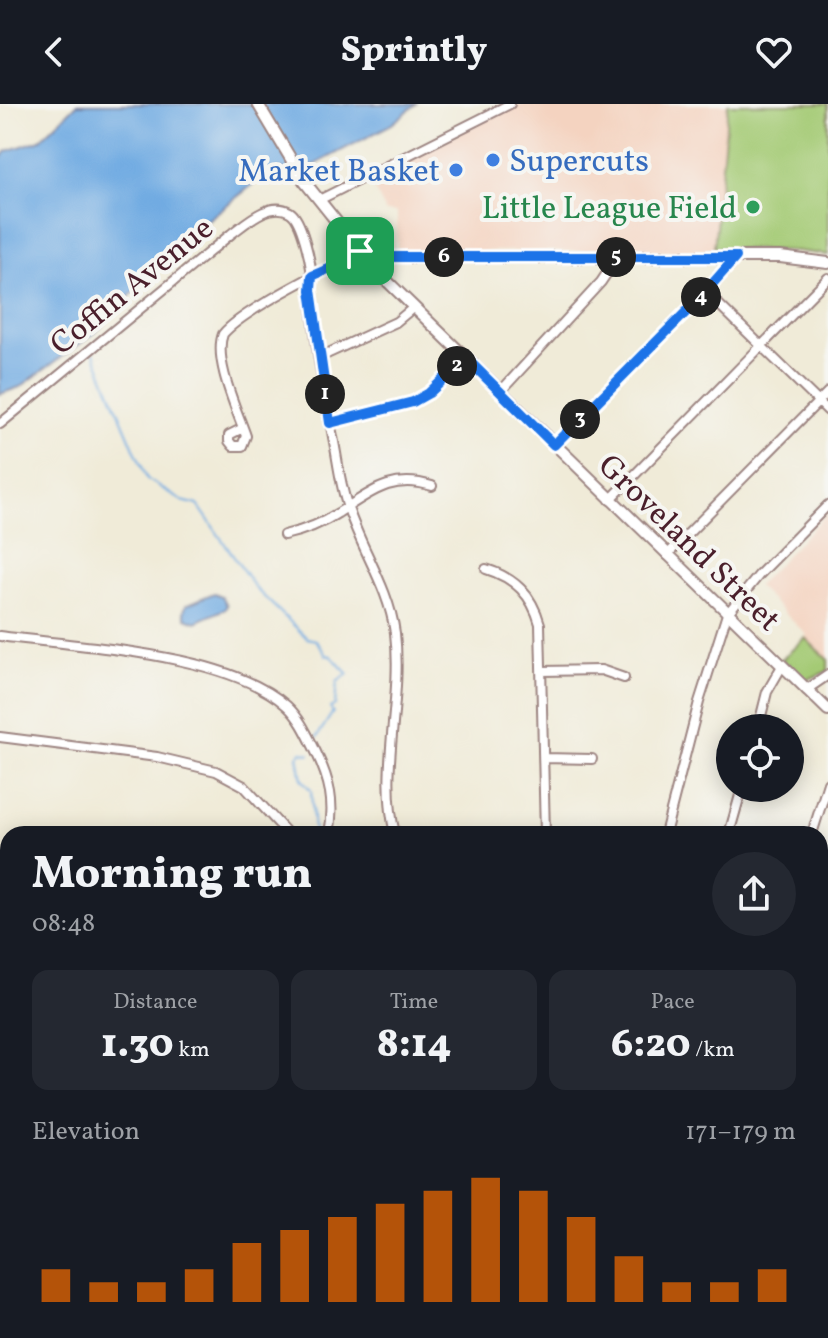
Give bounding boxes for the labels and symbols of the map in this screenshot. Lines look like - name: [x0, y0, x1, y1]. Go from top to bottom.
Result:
- place label: Supercuts: [509, 141, 649, 185]
- place label: Market Basket: [238, 151, 440, 195]
- marker: Supercuts: [484, 151, 502, 169]
- marker: Market Basket: [447, 161, 465, 179]
- place label: Little League Field: [482, 188, 737, 232]
- marker: Little League Field: [744, 198, 762, 216]
- street label: Coffin Avenue: [42, 208, 224, 367]
- pin: [326, 217, 394, 285]
- pin: 6: [424, 237, 464, 277]
- pin: 5: [596, 237, 636, 277]
- pin: 4: [681, 277, 721, 317]
- pin: 2: [437, 346, 477, 386]
- pin: 1: [305, 374, 345, 414]
- pin: 3: [560, 399, 600, 439]
- street label: Groveland Street: [587, 446, 789, 643]

